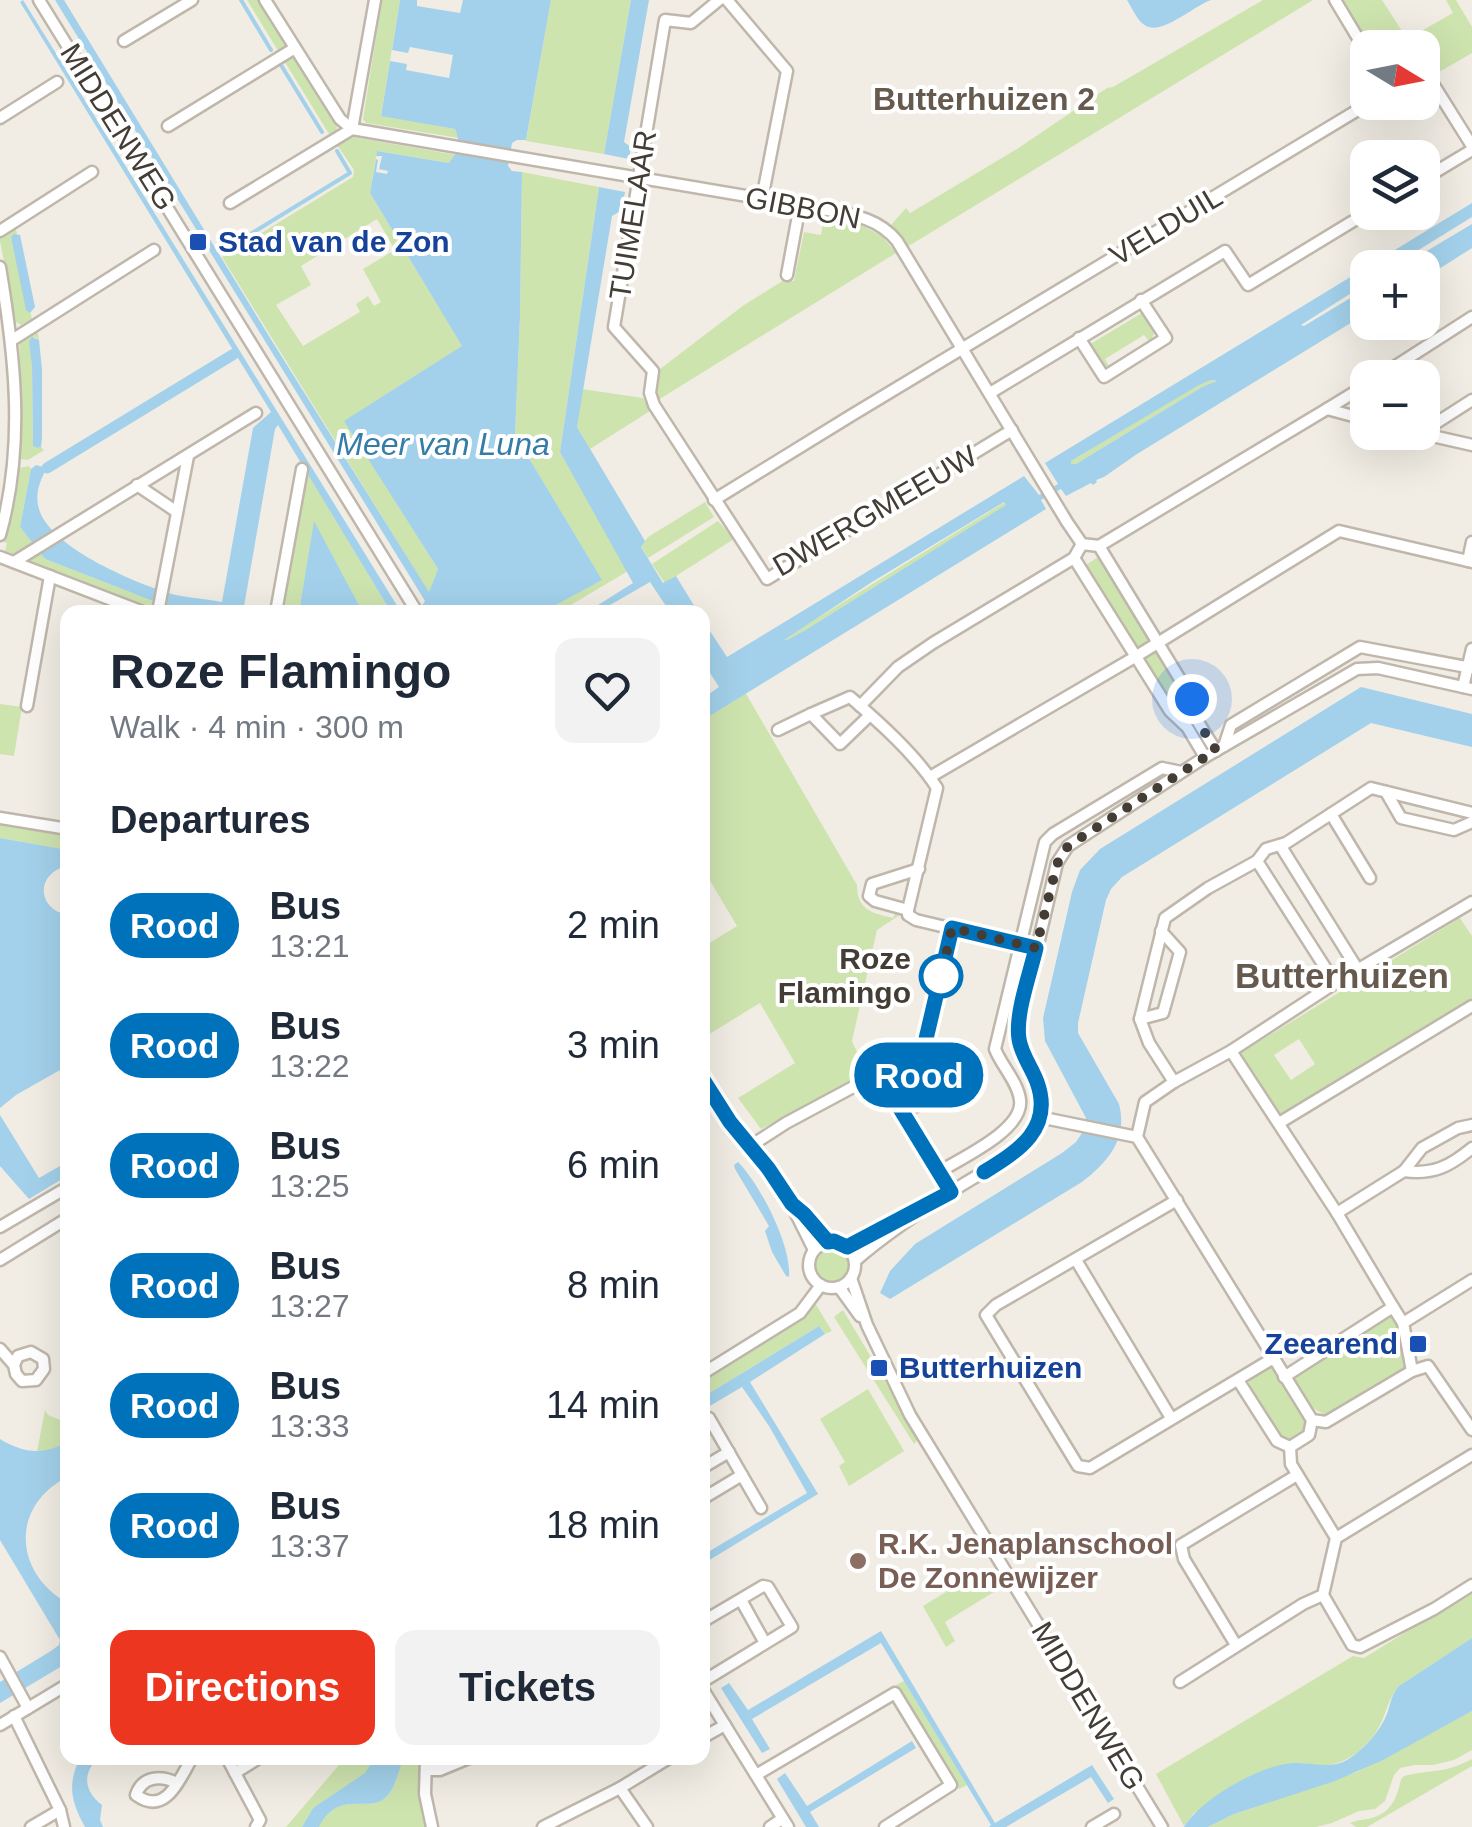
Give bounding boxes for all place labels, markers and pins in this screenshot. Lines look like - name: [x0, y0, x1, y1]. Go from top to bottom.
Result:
- place label: Stad van de Zon: [218, 225, 450, 258]
- marker: Stad van de Zon: [187, 231, 209, 253]
- place label: Roze Flamingo: [778, 942, 911, 1009]
- marker: Roze Flamingo: [920, 955, 962, 997]
- place label: Zeearend: [1265, 1327, 1398, 1360]
- marker: Zeearend: [1407, 1333, 1429, 1355]
- place label: Butterhuizen: [899, 1351, 1082, 1384]
- marker: Butterhuizen: [868, 1357, 890, 1379]
- place label: R.K. Jenaplanschool De Zonnewijzer: [878, 1527, 1173, 1594]
- marker: R.K. Jenaplanschool De Zonnewijzer: [847, 1550, 869, 1572]

